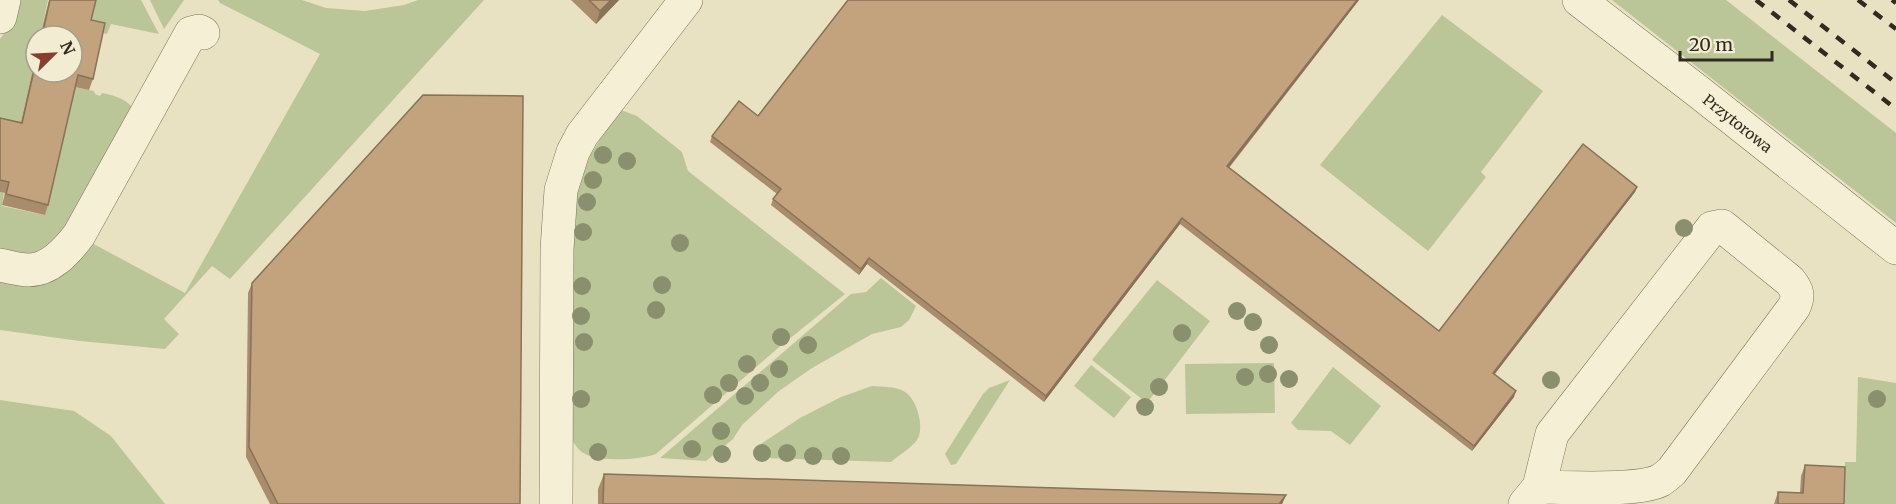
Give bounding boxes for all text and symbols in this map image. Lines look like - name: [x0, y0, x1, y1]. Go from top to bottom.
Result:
- north arrow: [24, 24, 84, 84]
- scale bar: [1680, 24, 1772, 62]
- text: 20 m: [1689, 33, 1733, 56]
- text: N: [56, 38, 80, 58]
- street label: Przytorowa: [1699, 90, 1777, 156]

